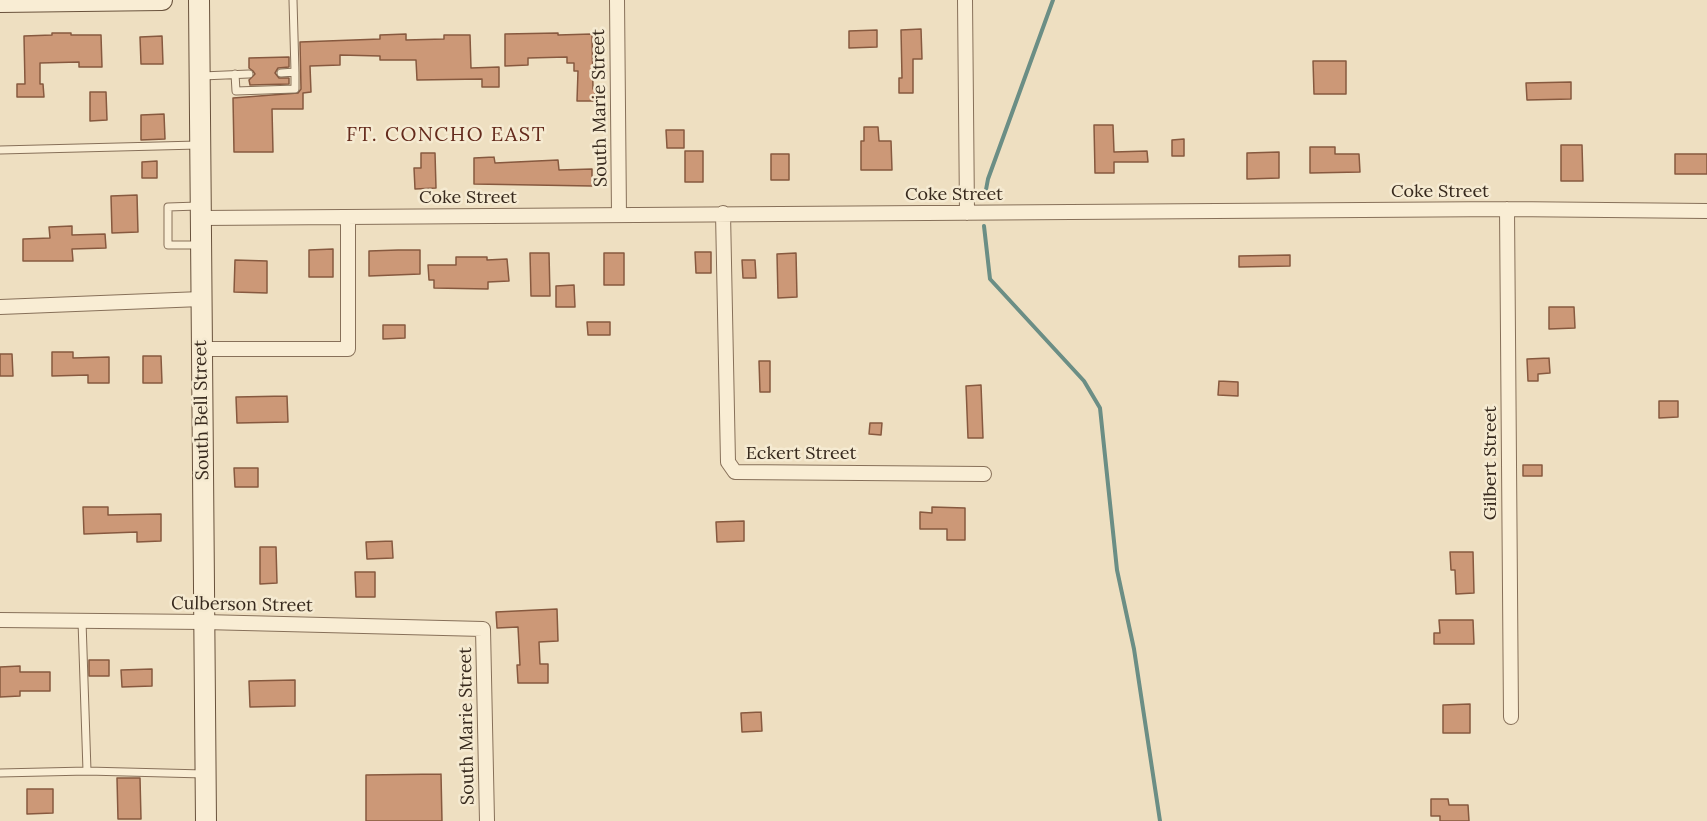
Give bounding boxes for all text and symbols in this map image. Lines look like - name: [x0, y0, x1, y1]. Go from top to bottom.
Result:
- street label: South Marie Street: [588, 29, 612, 187]
- district label: FT. CONCHO EAST: [346, 123, 546, 147]
- street label: Coke Street: [1391, 181, 1489, 203]
- street label: Coke Street: [905, 184, 1003, 206]
- street label: Coke Street: [419, 187, 517, 209]
- street label: South Bell Street: [190, 340, 214, 480]
- street label: Gilbert Street: [1480, 406, 1502, 520]
- street label: Eckert Street: [746, 443, 856, 465]
- street label: Culberson Street: [171, 593, 313, 617]
- street label: South Marie Street: [455, 647, 479, 805]

